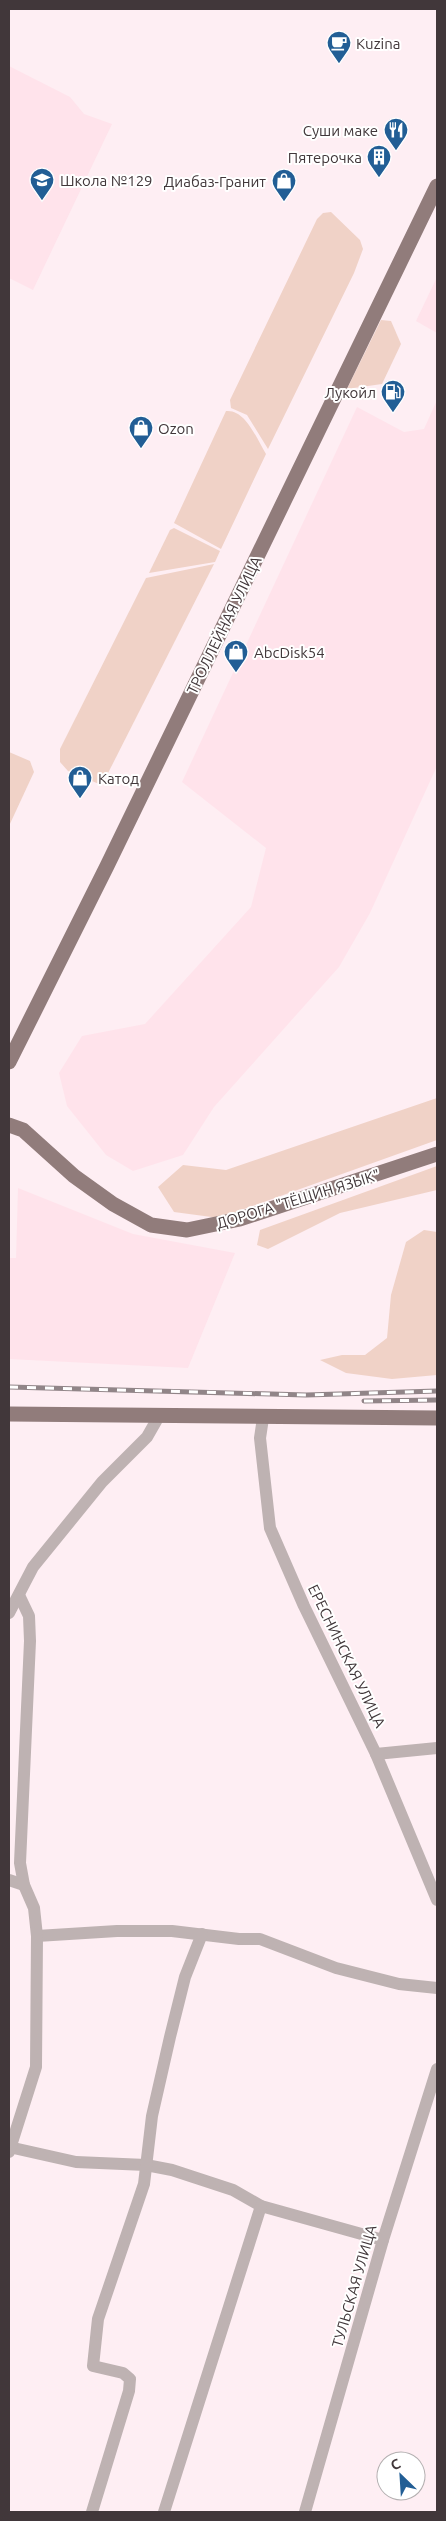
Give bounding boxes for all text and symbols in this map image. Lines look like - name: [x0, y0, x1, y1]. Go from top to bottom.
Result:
- cafe icon: Kuzina: [326, 30, 352, 64]
- place label: Kuzina: [356, 35, 400, 52]
- restaurant icon: Суши маке: [383, 117, 409, 151]
- place label: Суши маке: [303, 122, 378, 139]
- building icon: Пятерочка: [366, 144, 392, 178]
- place label: Пятерочка: [288, 149, 362, 166]
- school or university icon: Школа №129: [29, 167, 55, 201]
- shop icon: Диабаз-Гранит: [271, 168, 297, 202]
- place label: Школа №129: [60, 172, 153, 189]
- place label: Диабаз-Гранит: [164, 173, 266, 190]
- fuel station icon: Лукойл: [380, 379, 406, 413]
- place label: Лукойл: [325, 384, 376, 401]
- shop icon: Ozon: [128, 415, 154, 449]
- place label: Ozon: [158, 420, 194, 437]
- street label: ТРОЛЛЕЙНАЯ УЛИЦА: [183, 553, 265, 697]
- shop icon: AbcDisk54: [223, 639, 249, 673]
- place label: AbcDisk54: [254, 644, 325, 661]
- shop icon: Катод: [67, 765, 93, 799]
- place label: Катод: [98, 770, 139, 787]
- street label: ДОРОГА "ТЁЩИН ЯЗЫК": [214, 1166, 382, 1232]
- street label: ЕРЕСНИНСКАЯ УЛИЦА: [305, 1582, 389, 1731]
- street label: ТУЛЬСКАЯ УЛИЦА: [328, 2223, 380, 2349]
- north arrow: [376, 2451, 426, 2501]
- text: С: [388, 2455, 403, 2473]

